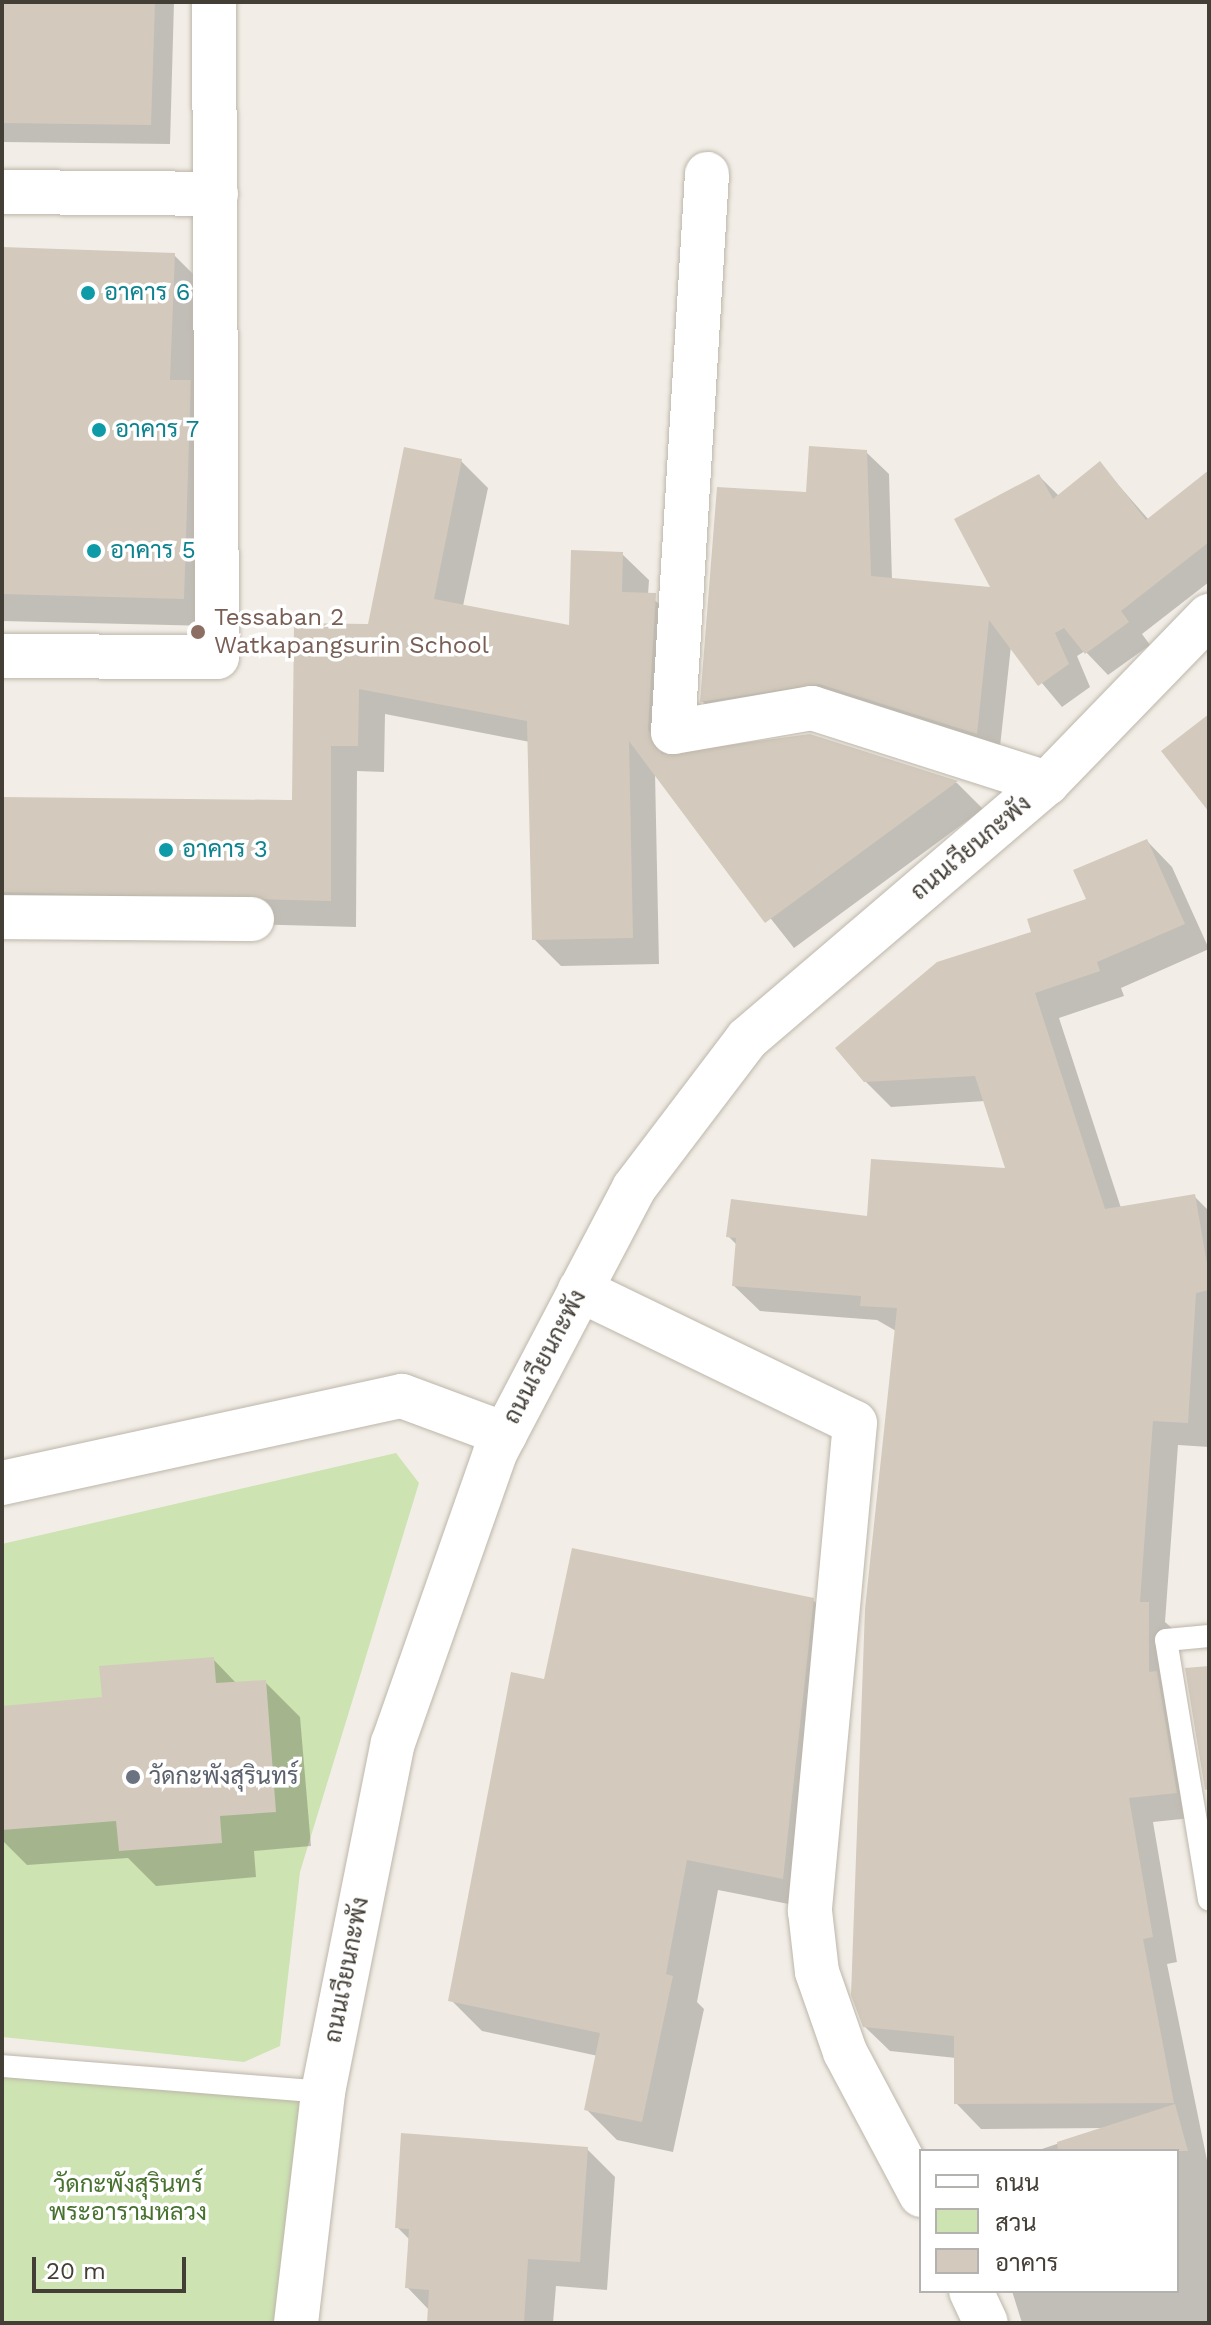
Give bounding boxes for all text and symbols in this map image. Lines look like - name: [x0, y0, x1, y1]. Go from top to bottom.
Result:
- place label: อาคาร 6: [104, 279, 190, 307]
- marker: อาคาร 6: [79, 284, 97, 302]
- place label: อาคาร 7: [115, 416, 200, 444]
- marker: อาคาร 7: [90, 421, 108, 439]
- place label: อาคาร 5: [110, 537, 196, 565]
- marker: อาคาร 5: [85, 542, 103, 560]
- place label: Tessaban 2 Watkapangsurin School: [214, 604, 489, 660]
- marker: Tessaban 2 Watkapangsurin School: [189, 623, 207, 641]
- street label: ถนนเวียนกะพัง: [905, 789, 1037, 907]
- place label: อาคาร 3: [182, 836, 268, 864]
- marker: อาคาร 3: [157, 841, 175, 859]
- street label: ถนนเวียนกะพัง: [498, 1285, 592, 1429]
- place label: วัดกะพังสุรินทร์: [149, 1763, 299, 1791]
- marker: วัดกะพังสุรินทร์: [124, 1768, 142, 1786]
- street label: ถนนเวียนกะพัง: [319, 1895, 375, 2045]
- legend: [919, 2149, 1179, 2293]
- text: ถนน: [995, 2169, 1040, 2197]
- park label: วัดกะพังสุรินทร์ พระอารามหลวง: [49, 2171, 207, 2227]
- text: สวน: [995, 2209, 1037, 2237]
- scale bar: [36, 2241, 190, 2291]
- text: อาคาร: [995, 2249, 1058, 2277]
- text: 20 m: [46, 2257, 106, 2285]

